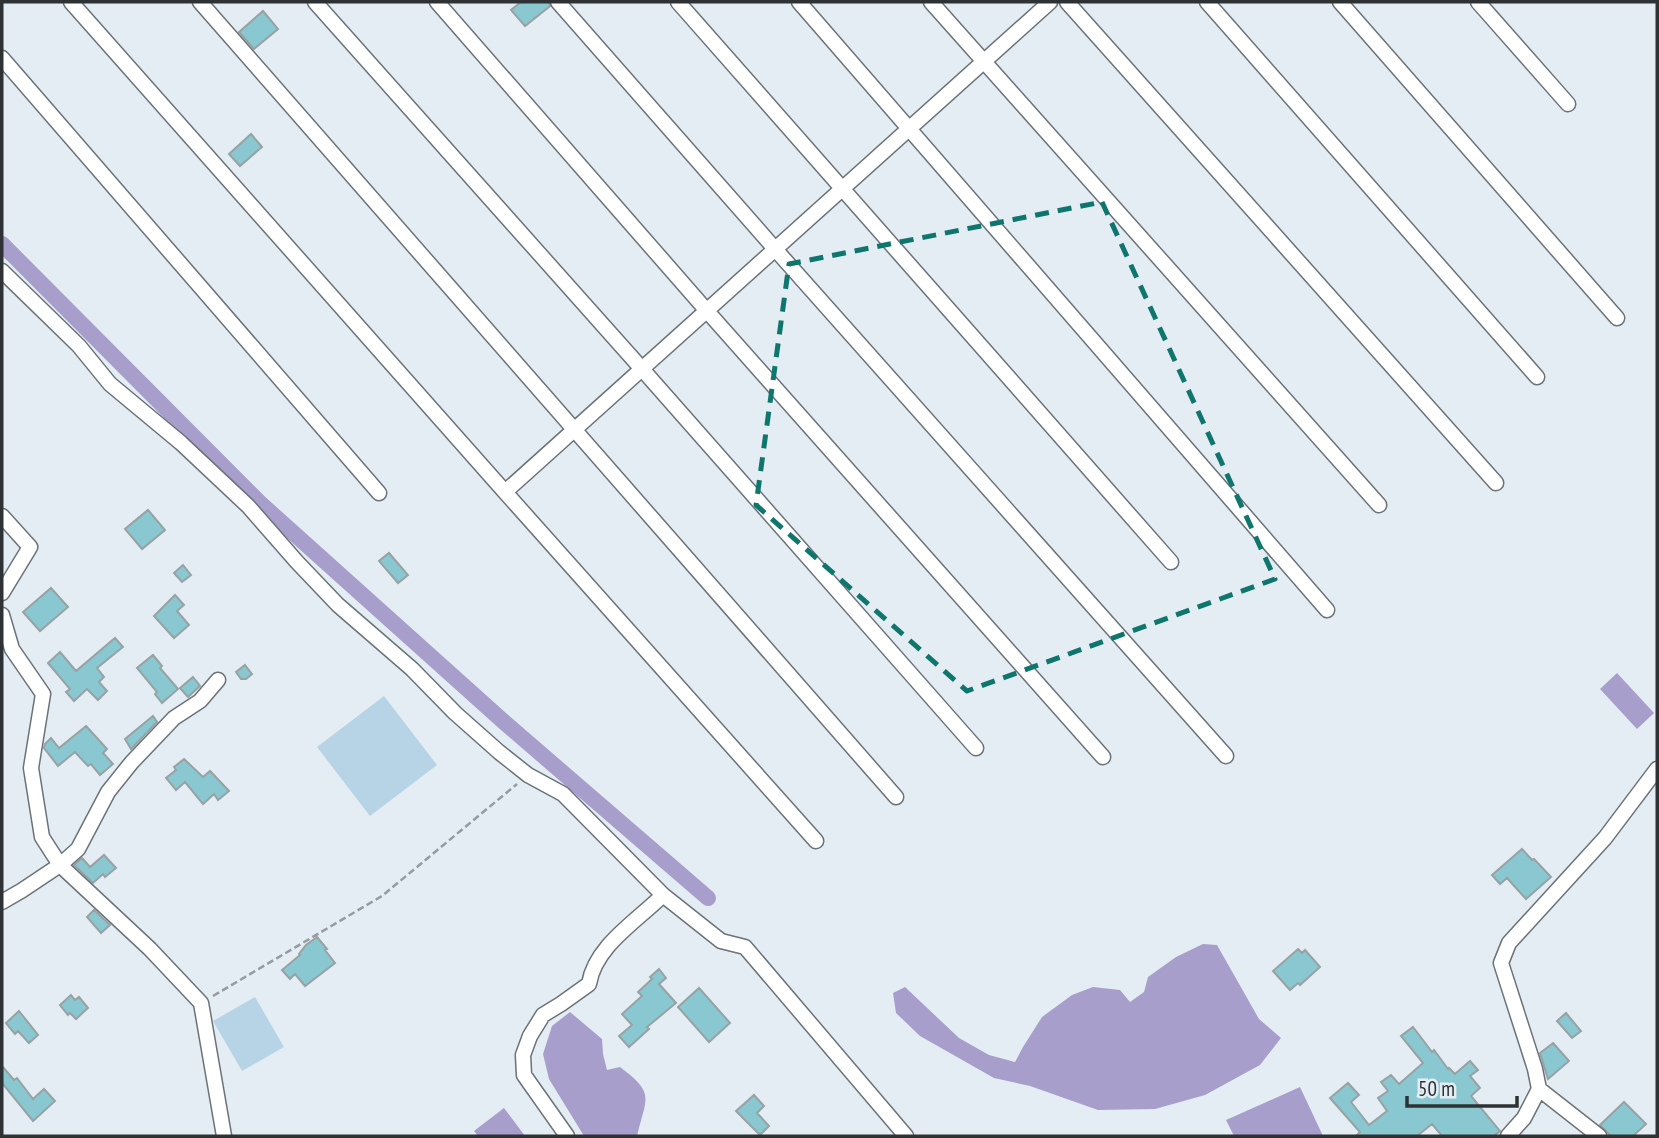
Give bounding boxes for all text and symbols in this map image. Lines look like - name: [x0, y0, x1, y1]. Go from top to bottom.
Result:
- scale bar: [1407, 1064, 1517, 1108]
- text: 50 m: [1418, 1075, 1455, 1102]

